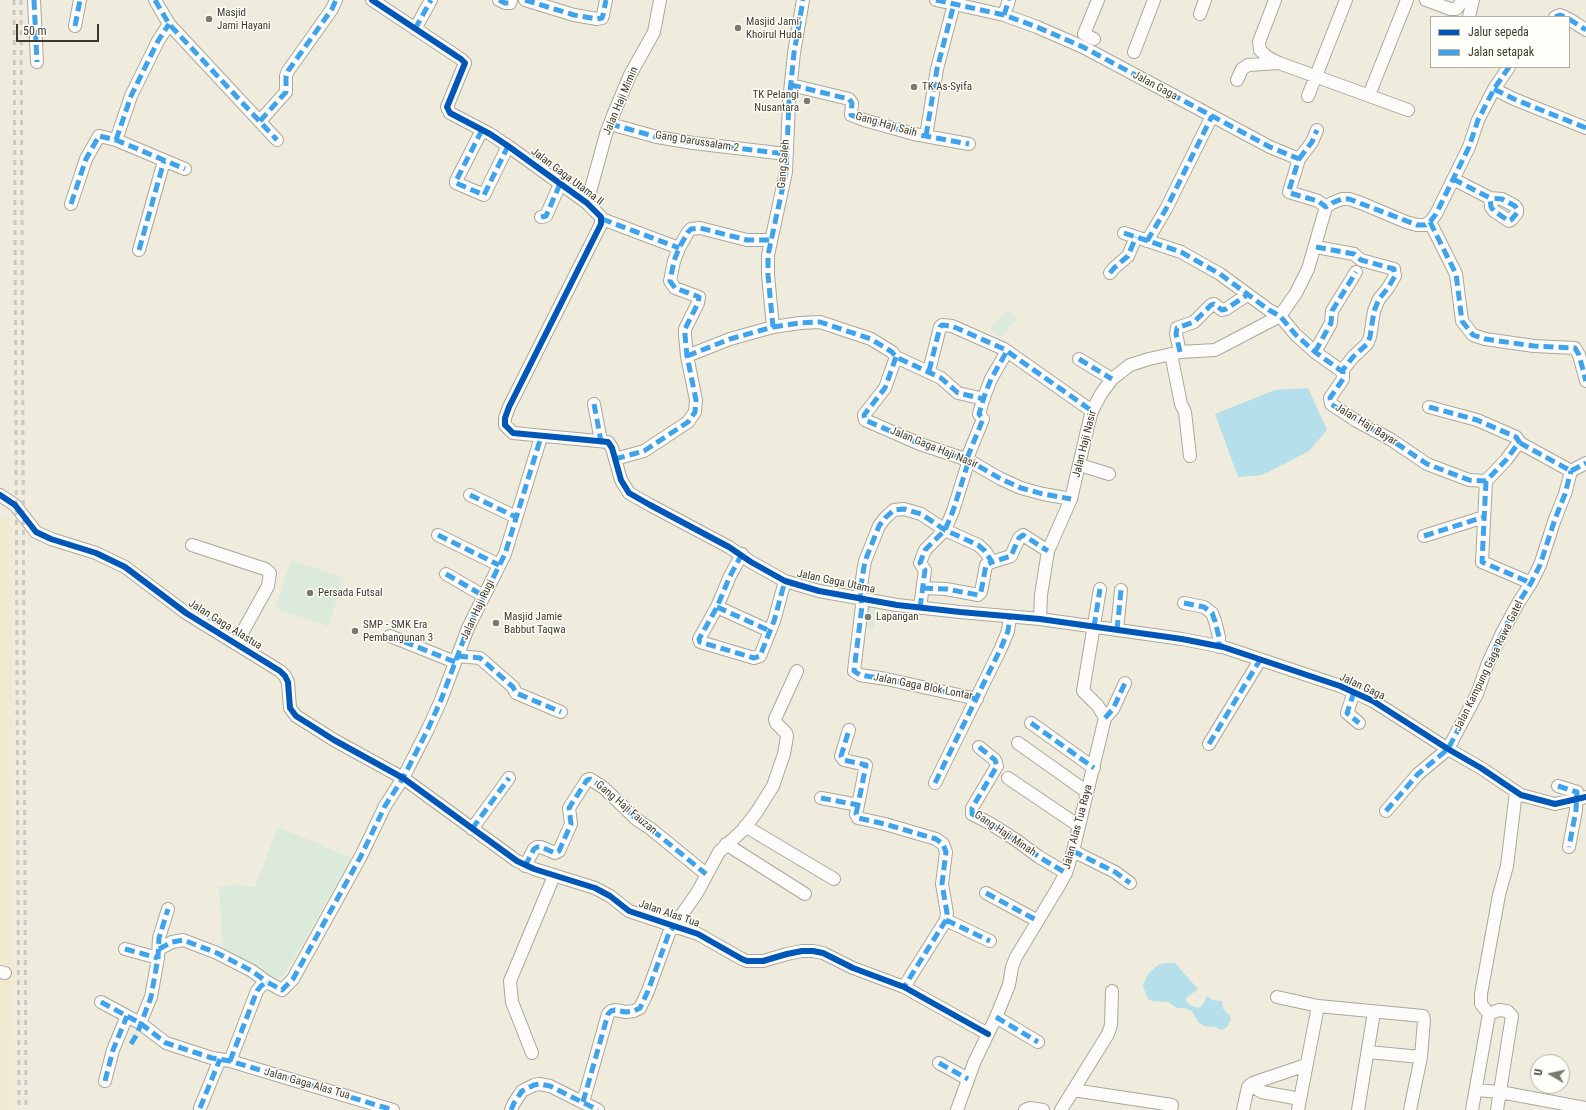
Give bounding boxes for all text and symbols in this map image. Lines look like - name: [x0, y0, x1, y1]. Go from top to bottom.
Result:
- place label: Masjid Jami Hayani: [217, 6, 271, 32]
- marker: Masjid Jami Hayani: [204, 14, 214, 24]
- place label: Masjid Jami' Khoirul Huda: [746, 15, 802, 41]
- scale bar: [18, 16, 101, 42]
- legend: [1430, 16, 1570, 68]
- marker: Masjid Jami' Khoirul Huda: [733, 23, 743, 33]
- text: 50 m: [23, 24, 47, 38]
- text: Jalur sepeda: [1468, 25, 1529, 39]
- text: Jalan setapak: [1468, 45, 1534, 59]
- street label: Jalan Haji Mimin: [601, 65, 641, 137]
- street label: Jalan Gaga: [1130, 69, 1180, 103]
- place label: TK As-Syifa: [922, 80, 972, 94]
- marker: TK As-Syifa: [909, 82, 919, 92]
- place label: TK Pelangi Nusantara: [752, 88, 799, 114]
- marker: TK Pelangi Nusantara: [802, 96, 812, 106]
- street label: Gang Haji Saih: [854, 110, 918, 140]
- street label: Gang Darussalam 2: [654, 129, 740, 155]
- street label: Gang Saleh: [775, 139, 793, 189]
- street label: Jalan Gaga Utama II: [528, 145, 606, 209]
- street label: Jalan Haji Bayar: [1333, 401, 1399, 449]
- street label: Jalan Haji Nasir: [1070, 409, 1100, 479]
- street label: Jalan Gaga Haji Nasir: [888, 424, 980, 472]
- street label: Jalan Gaga Utama: [796, 567, 876, 597]
- street label: Jalan Haji Rugi: [458, 578, 498, 642]
- place label: Persada Futsal: [318, 586, 383, 600]
- marker: Persada Futsal: [305, 588, 315, 598]
- street label: Jalan Gaga Alastua: [186, 597, 264, 653]
- street label: Jalan Kampung Gaga Rawa Gatel: [1452, 599, 1526, 733]
- place label: Masjid Jamie Babbut Taqwa: [504, 610, 566, 636]
- place label: Lapangan: [876, 610, 919, 624]
- marker: Lapangan: [863, 612, 873, 622]
- place label: SMP - SMK Era Pembangunan 3: [363, 618, 433, 644]
- marker: Masjid Jamie Babbut Taqwa: [491, 618, 501, 628]
- marker: SMP - SMK Era Pembangunan 3: [350, 626, 360, 636]
- street label: Jalan Gaga Blok Lontar: [872, 671, 974, 703]
- street label: Jalan Gaga: [1337, 671, 1387, 703]
- street label: Gang Haji Fauzan: [593, 779, 659, 837]
- street label: Jalan Alas Tua Raya: [1060, 783, 1096, 871]
- street label: Gang Haji Minah: [972, 809, 1038, 859]
- street label: Jalan Alas Tua: [637, 897, 701, 931]
- north arrow: [1530, 1054, 1570, 1094]
- street label: Jalan Gaga Alas Tua: [263, 1065, 351, 1103]
- text: U: [1532, 1068, 1546, 1076]

